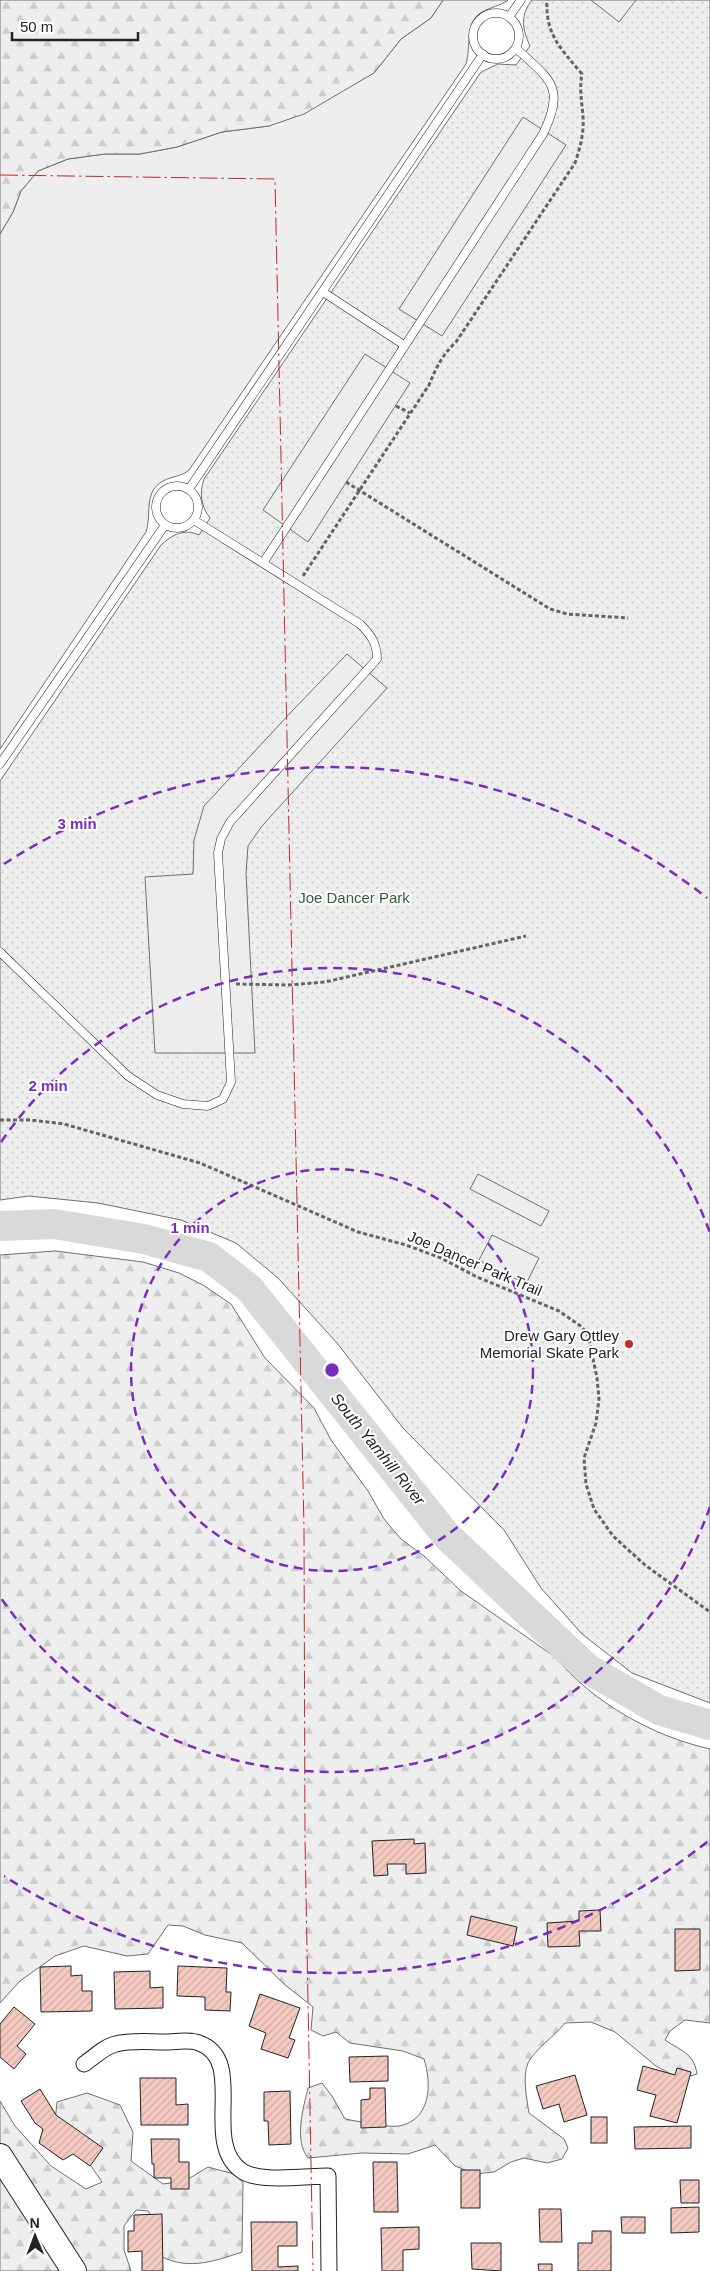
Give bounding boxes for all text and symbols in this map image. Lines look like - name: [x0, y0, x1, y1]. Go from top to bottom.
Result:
- scale bar: [12, 10, 139, 42]
- text: 50 m: [20, 18, 53, 35]
- text: 3 min: [57, 815, 97, 832]
- park label: Joe Dancer Park: [298, 889, 410, 906]
- text: 2 min: [28, 1077, 68, 1094]
- text: 1 min: [170, 1219, 210, 1236]
- street label: Joe Dancer Park Trail: [405, 1227, 545, 1299]
- place label: Drew Gary Ottley Memorial Skate Park: [480, 1327, 619, 1361]
- marker: Drew Gary Ottley Memorial Skate Park: [623, 1338, 635, 1350]
- centre of rings: [323, 1361, 341, 1379]
- water label: South Yamhill River: [328, 1390, 429, 1509]
- north arrow: [10, 2211, 60, 2261]
- text: N: [30, 2215, 40, 2231]

